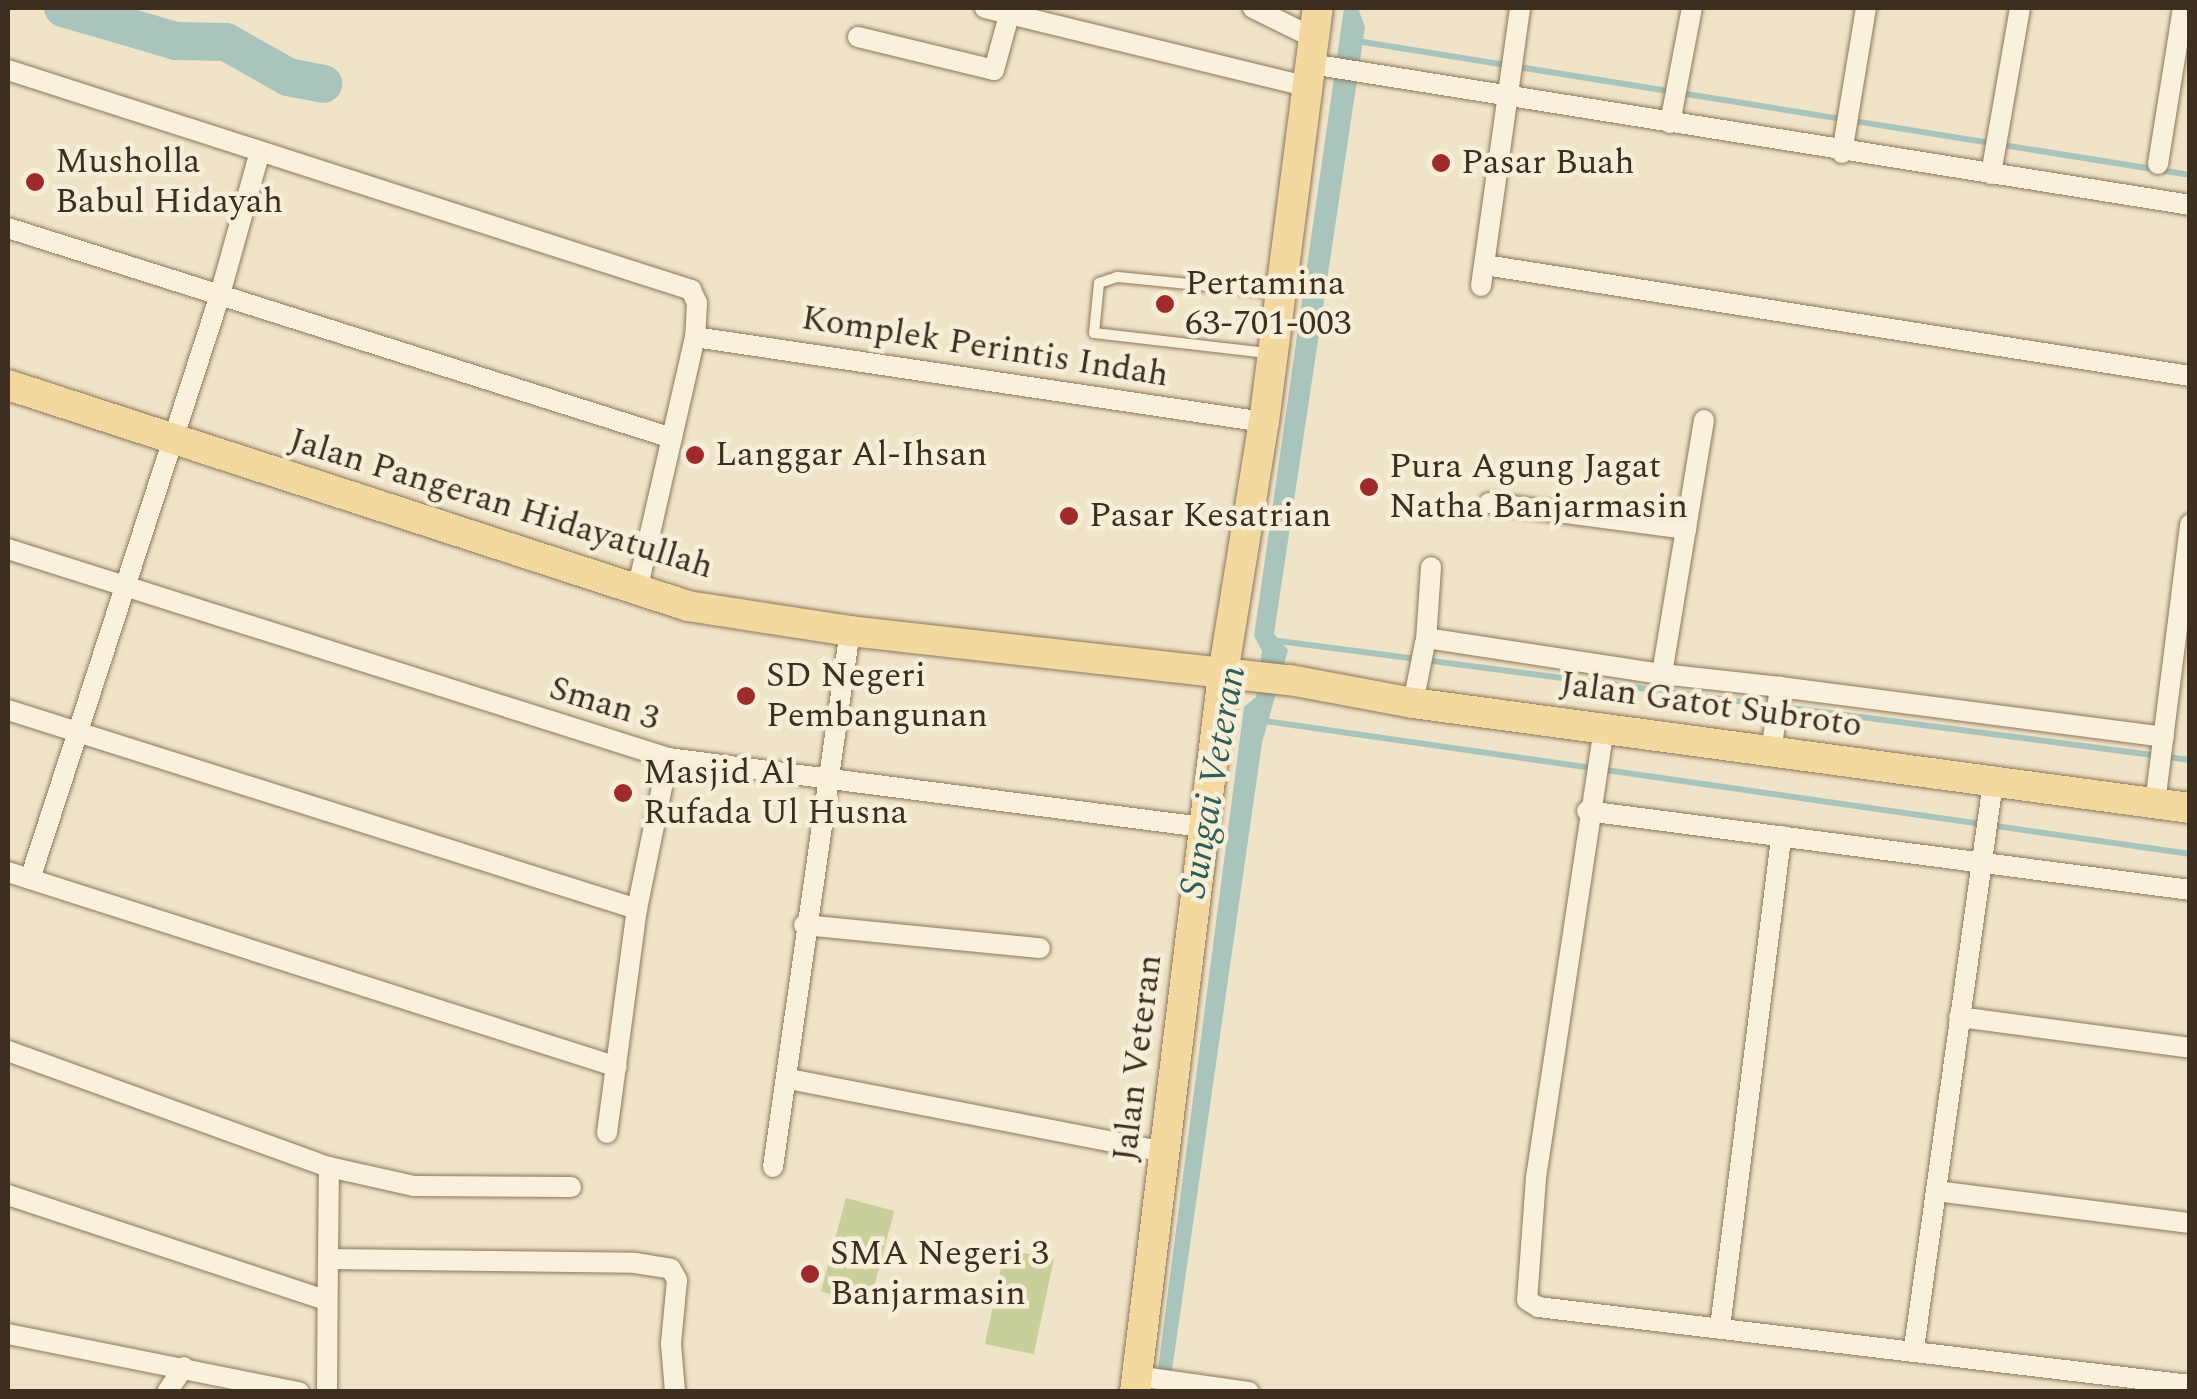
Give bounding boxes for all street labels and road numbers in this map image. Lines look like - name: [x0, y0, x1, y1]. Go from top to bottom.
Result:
- street label: Komplek Perintis Indah: [799, 297, 1171, 397]
- street label: Jalan Pangeran Hidayatullah: [284, 419, 718, 589]
- street label: Jalan Gatot Subroto: [1557, 663, 1865, 747]
- street label: Sman 3: [544, 668, 664, 740]
- street label: Jalan Veteran: [1104, 952, 1172, 1164]

